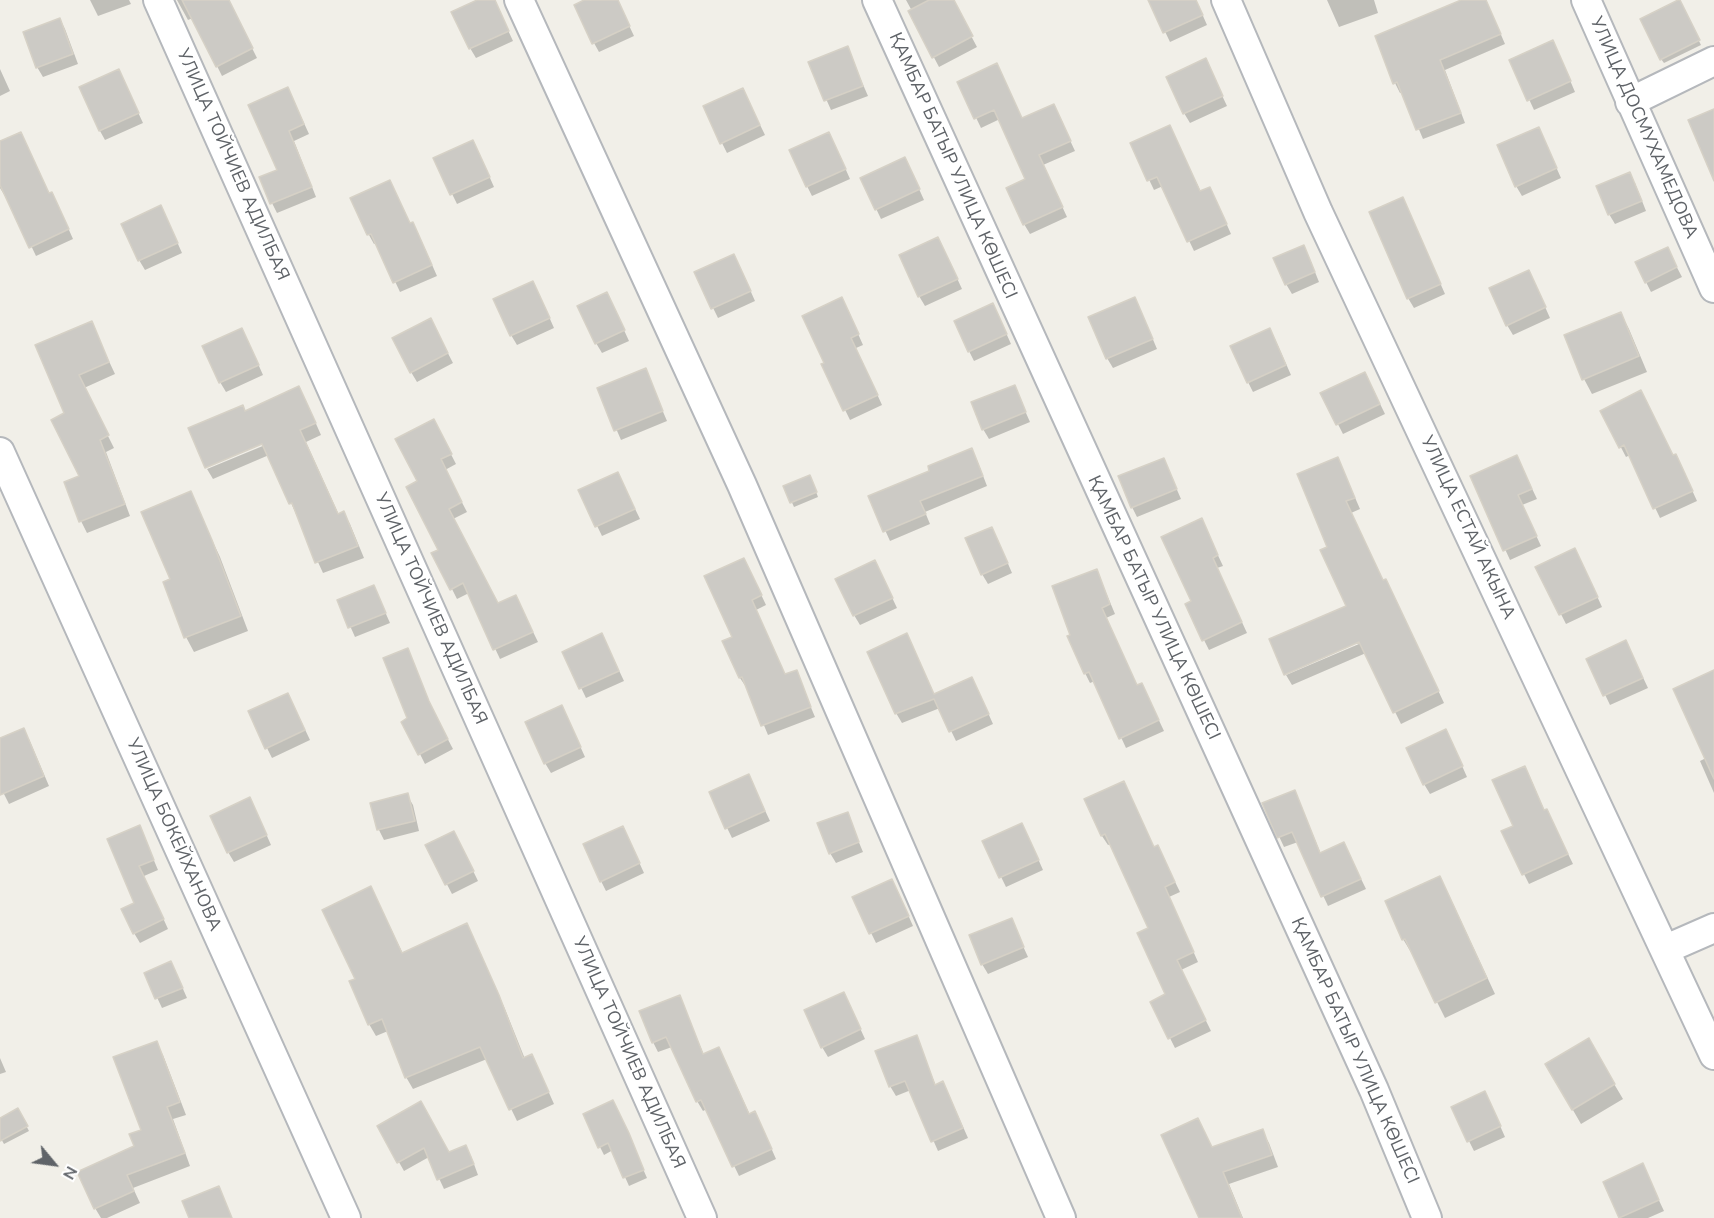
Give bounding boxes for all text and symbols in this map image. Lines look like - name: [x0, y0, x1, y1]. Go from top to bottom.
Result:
- street label: УЛИЦА ДОСМУХАМЕДОВА: [1584, 14, 1702, 242]
- street label: ҚАМБАР БАТЫР УЛИЦА КӨШЕСІ: [883, 30, 1021, 302]
- street label: УЛИЦА ТОЙЧИЕВ АДИЛБАЯ: [171, 46, 293, 284]
- street label: УЛИЦА ЕСТАЙ АКЫНА: [1415, 433, 1519, 623]
- street label: ҚАМБАР БАТЫР УЛИЦА КӨШЕСІ: [1082, 473, 1224, 743]
- street label: УЛИЦА ТОЙЧИЕВ АДИЛБАЯ: [369, 490, 491, 728]
- street label: УЛИЦА БОКЕЙХАНОВА: [121, 735, 225, 935]
- street label: ҚАМБАР БАТЫР УЛИЦА КӨШЕСІ: [1285, 915, 1423, 1187]
- street label: УЛИЦА ТОЙЧИЕВ АДИЛБАЯ: [567, 934, 689, 1172]
- north arrow: [24, 1134, 84, 1194]
- text: N: [57, 1162, 82, 1183]

